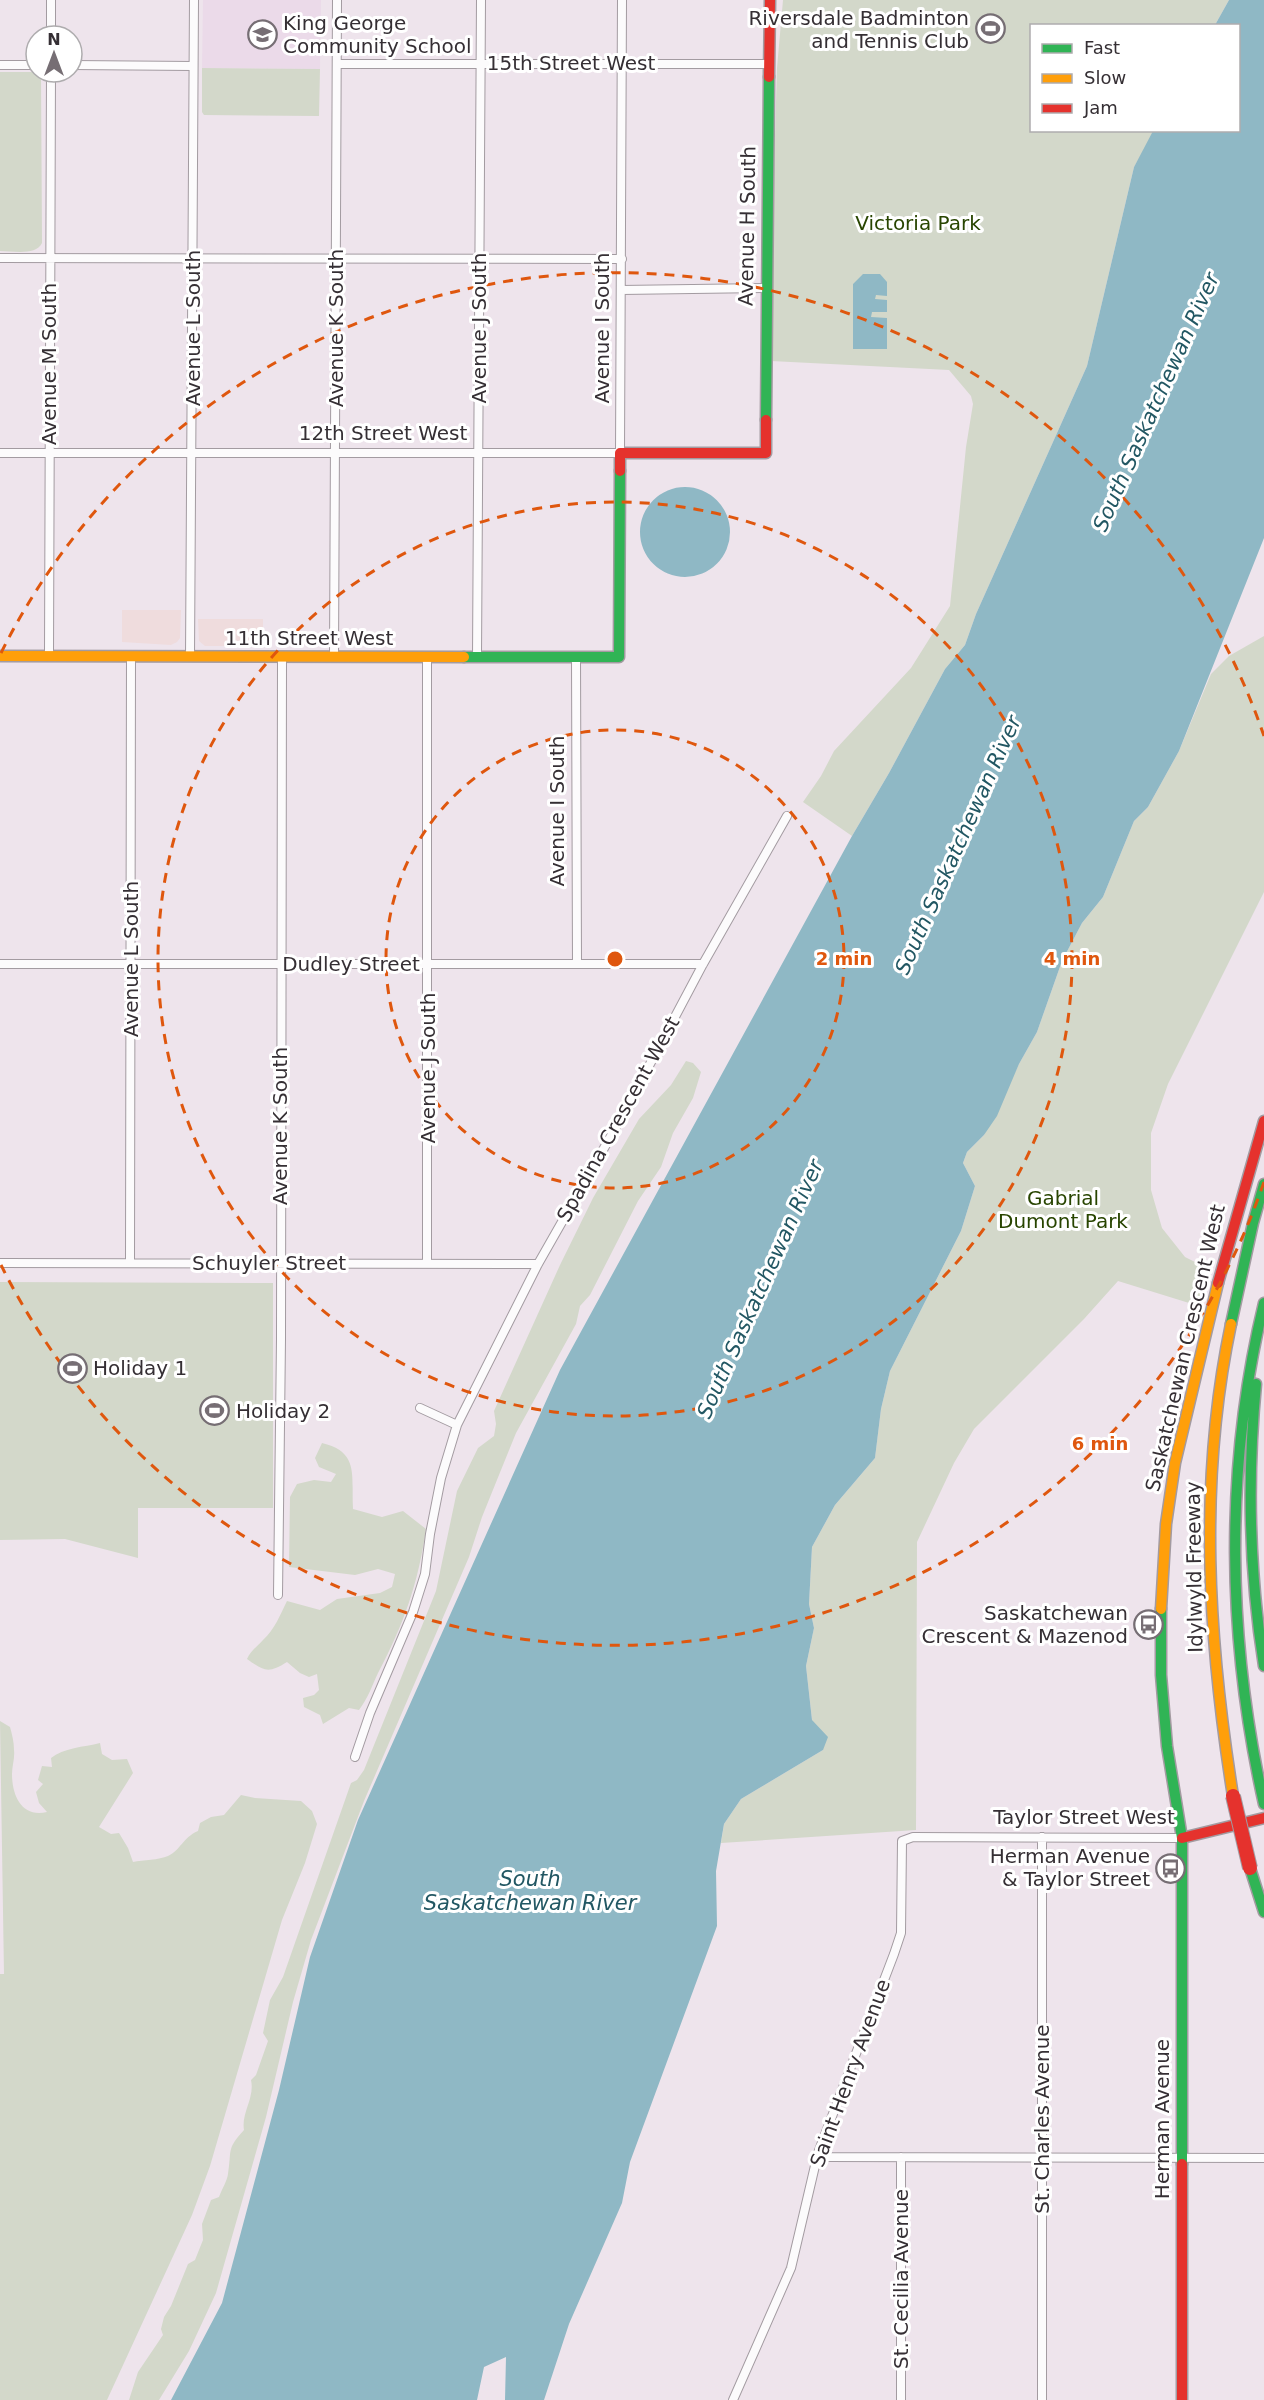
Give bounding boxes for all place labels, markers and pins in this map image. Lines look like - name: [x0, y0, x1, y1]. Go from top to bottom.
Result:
- place label: Riversdale Badminton and Tennis Club: [748, 6, 969, 53]
- place label: King George Community School: [283, 11, 472, 58]
- sports icon: Riversdale Badminton and Tennis Club: [974, 13, 1006, 45]
- school or university icon: King George Community School: [246, 18, 278, 50]
- centre of rings: [605, 949, 625, 969]
- sports icon: Holiday 1: [56, 1352, 88, 1384]
- place label: Holiday 1: [93, 1356, 187, 1380]
- sports icon: Holiday 2: [199, 1395, 231, 1427]
- place label: Holiday 2: [236, 1399, 330, 1423]
- place label: Saskatchewan Crescent & Mazenod: [921, 1601, 1128, 1648]
- bus stop icon: Saskatchewan Crescent & Mazenod: [1133, 1609, 1165, 1641]
- place label: Herman Avenue & Taylor Street: [990, 1844, 1150, 1891]
- bus stop icon: Herman Avenue & Taylor Street: [1155, 1852, 1187, 1884]

